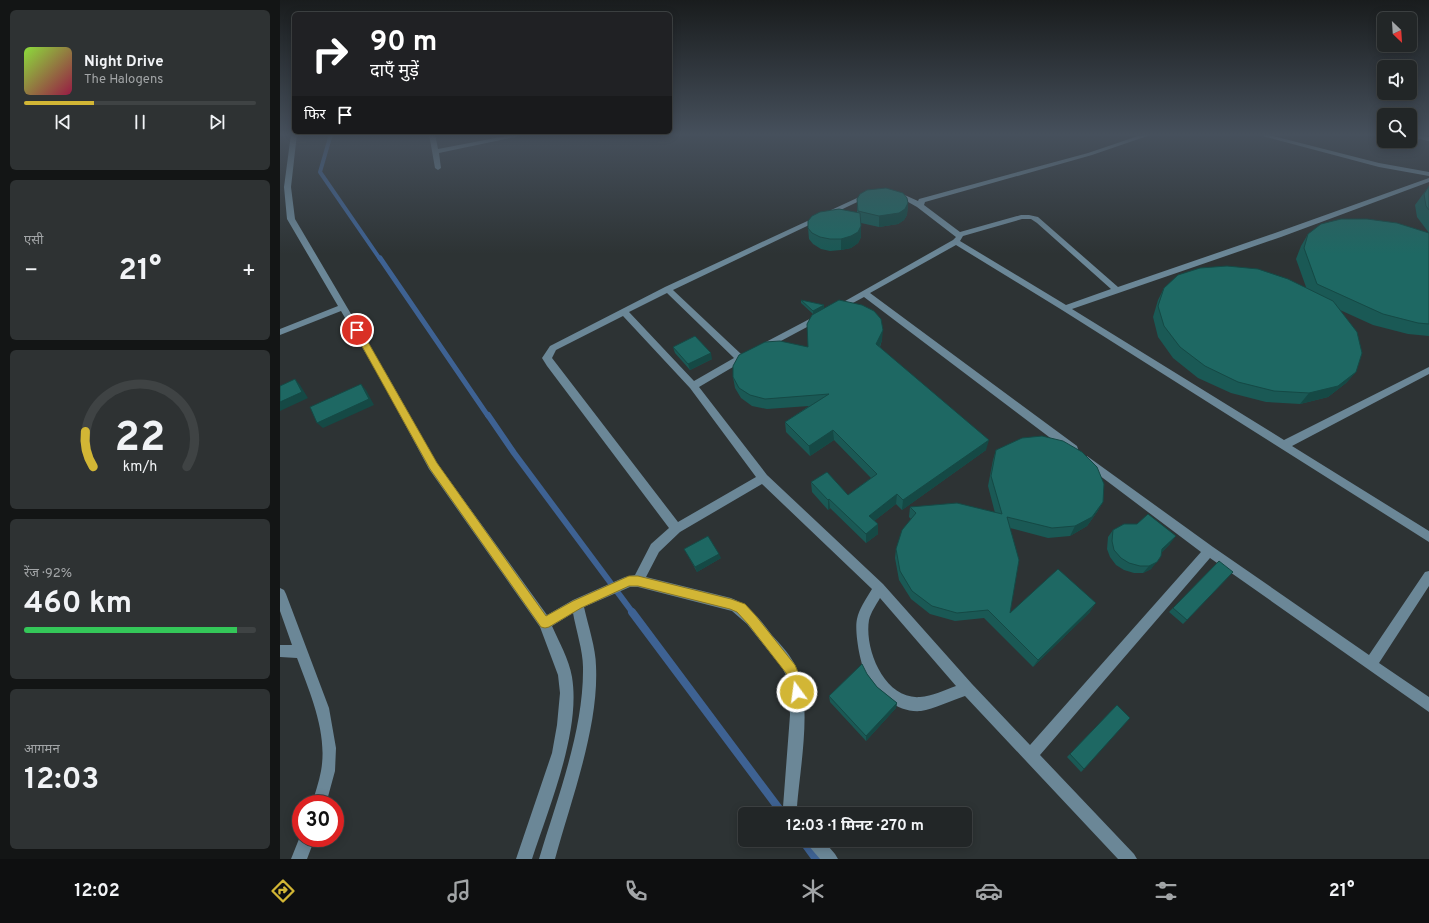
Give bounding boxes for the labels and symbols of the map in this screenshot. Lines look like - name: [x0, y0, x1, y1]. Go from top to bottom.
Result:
- north arrow: [1377, 12, 1417, 52]
- pin: [340, 313, 374, 347]
- position arrow: [776, 671, 818, 713]
- speed limit sign: 30: [292, 795, 344, 847]

